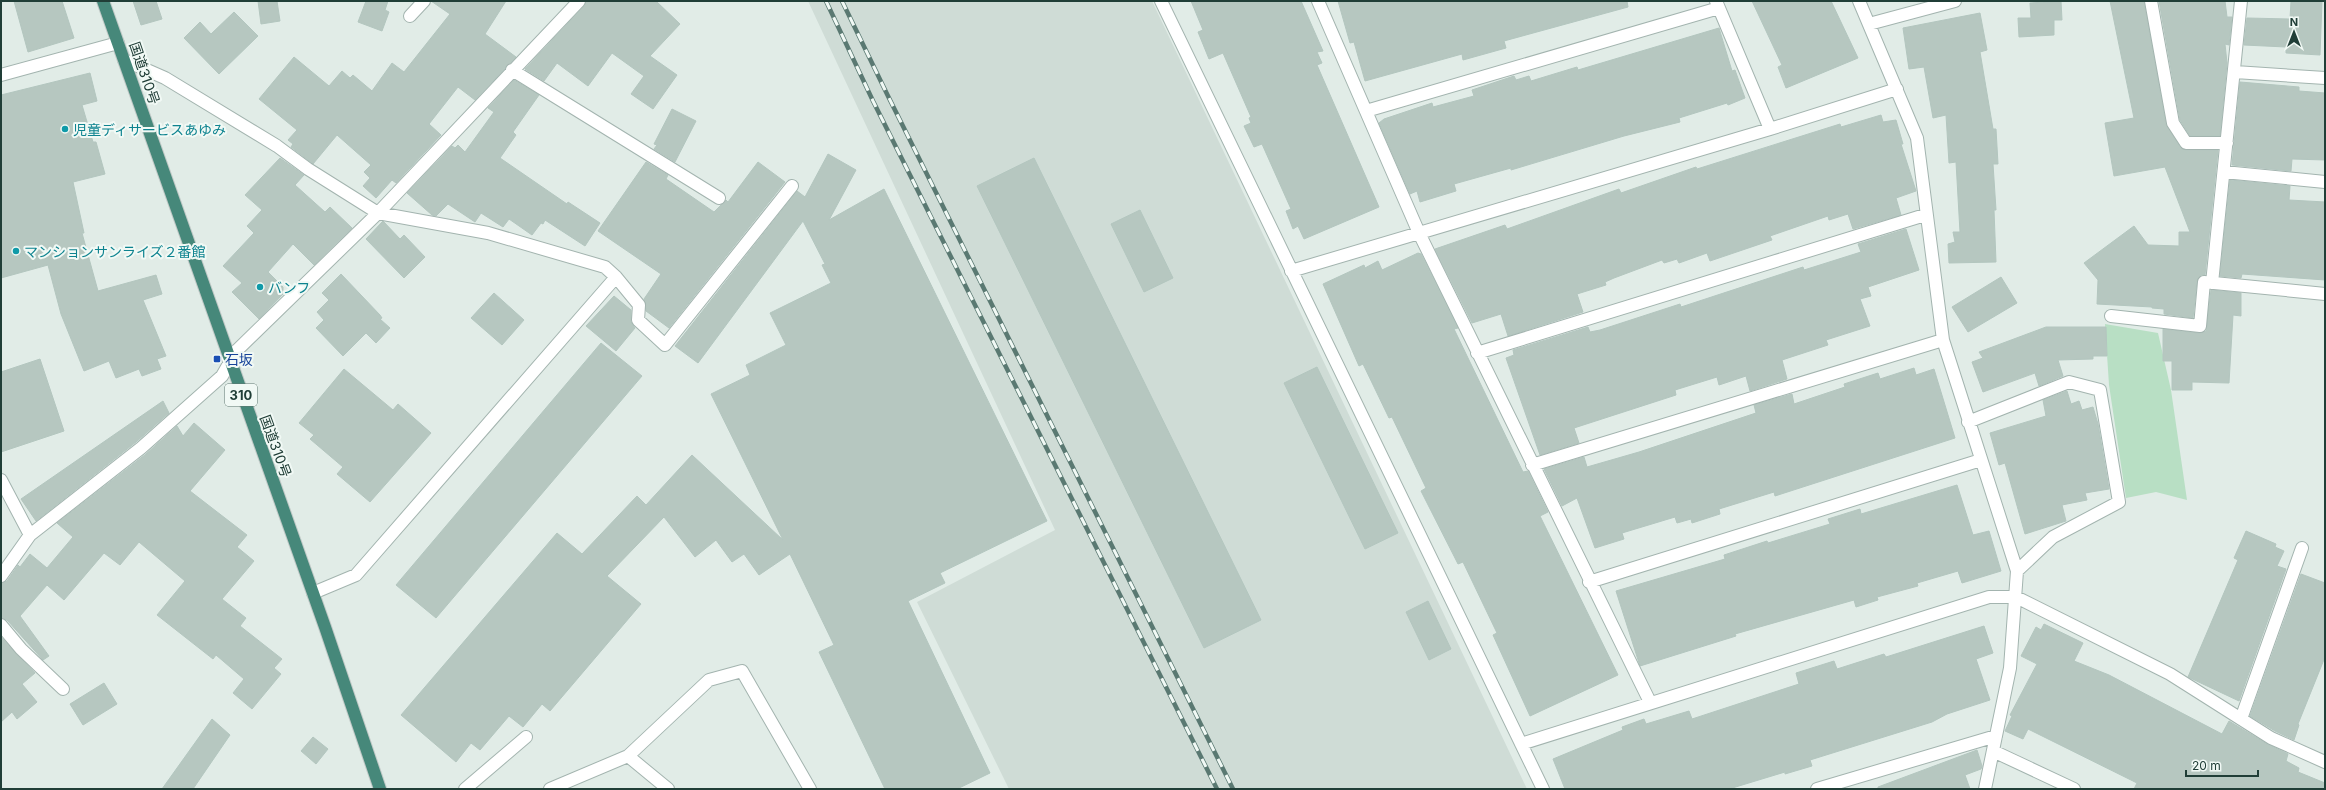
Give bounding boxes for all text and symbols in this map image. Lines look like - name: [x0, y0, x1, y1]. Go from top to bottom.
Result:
- north arrow: [2274, 12, 2314, 52]
- text: N: [2290, 15, 2298, 29]
- street label: 国道310号: [126, 39, 164, 107]
- place label: 児童ディサービスあゆみ: [73, 121, 226, 138]
- marker: 児童ディサービスあゆみ: [60, 124, 70, 134]
- place label: マンションサンライズ２番館: [24, 243, 206, 260]
- marker: マンションサンライズ２番館: [11, 246, 21, 256]
- place label: バンフ: [268, 279, 310, 296]
- marker: バンフ: [255, 282, 265, 292]
- place label: 石坂: [225, 351, 253, 368]
- marker: 石坂: [212, 354, 222, 364]
- road number: 310: [225, 384, 257, 406]
- street label: 国道310号: [257, 412, 295, 480]
- scale bar: [2186, 752, 2258, 778]
- text: 20 m: [2192, 758, 2221, 773]

